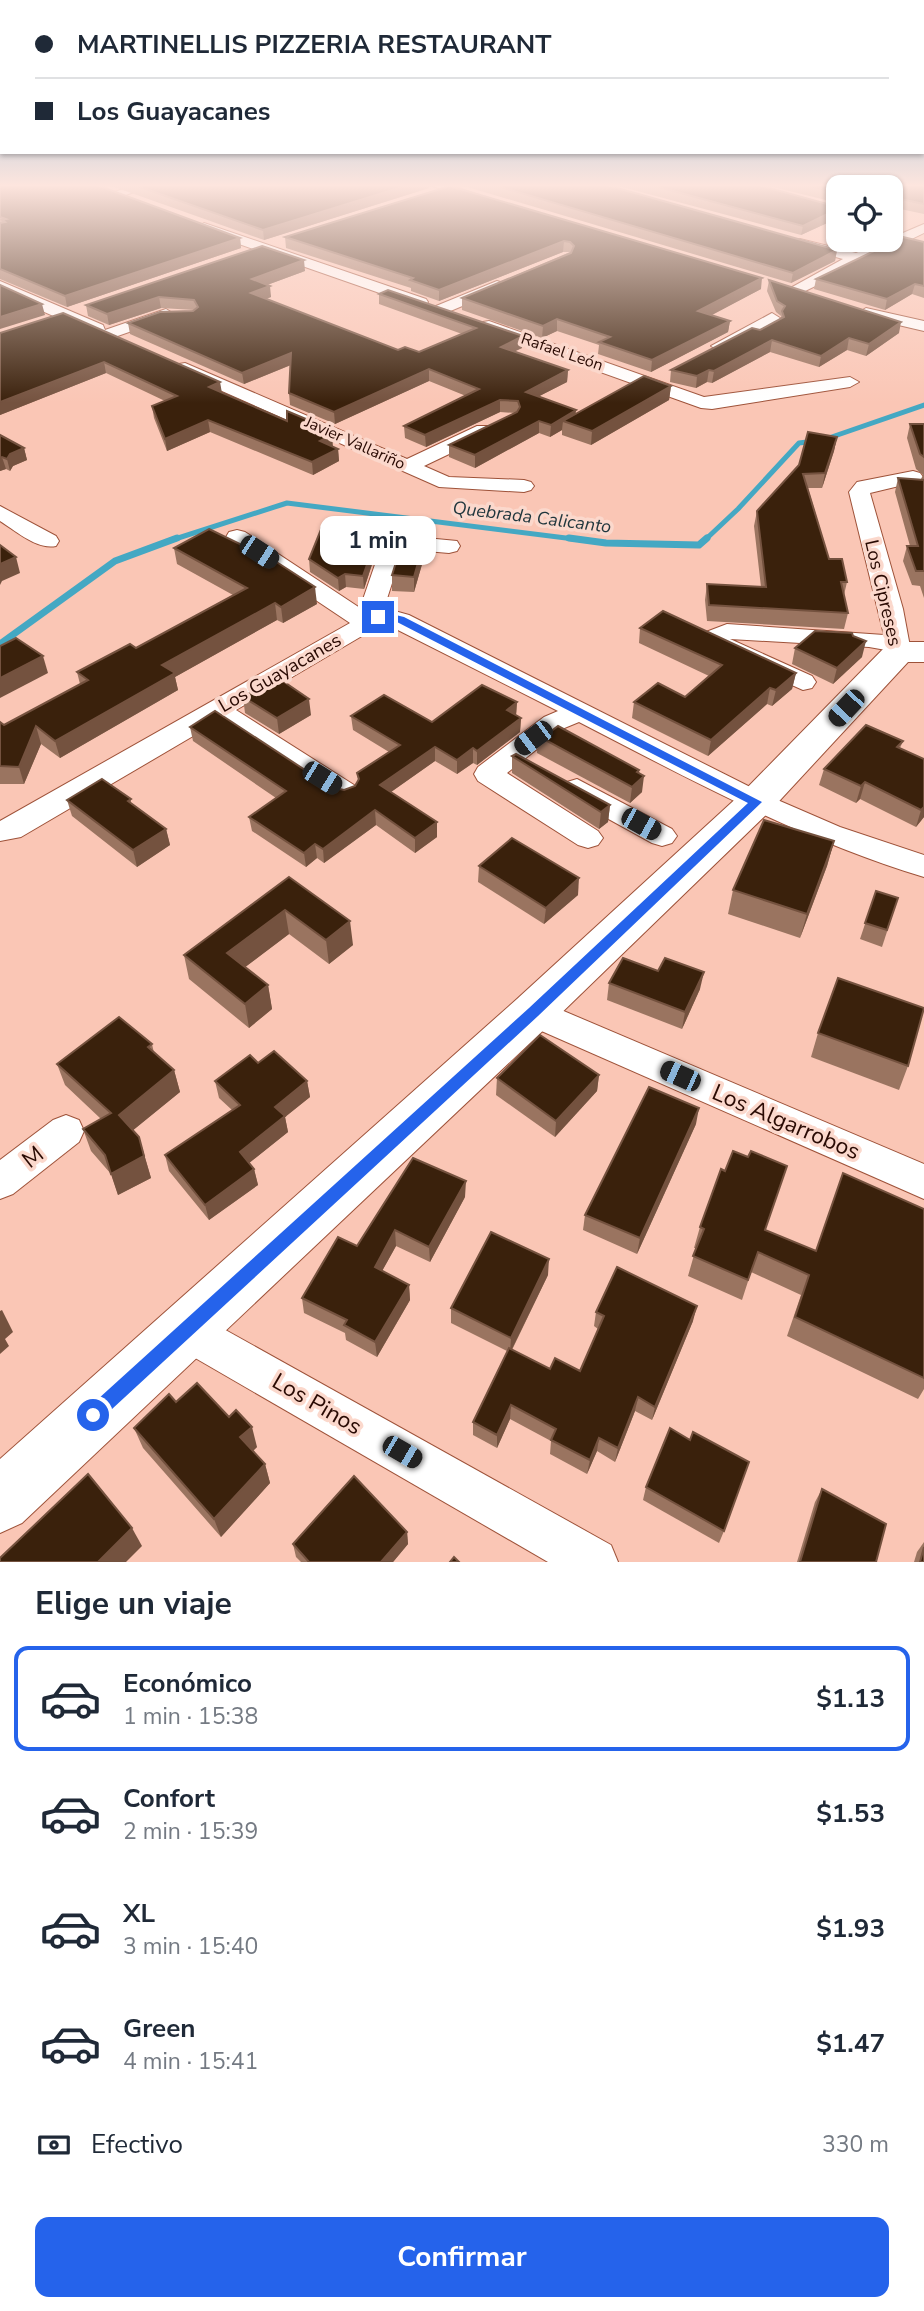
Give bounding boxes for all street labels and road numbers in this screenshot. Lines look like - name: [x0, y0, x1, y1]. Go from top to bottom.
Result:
- street label: Rafael León: [518, 328, 606, 376]
- street label: Javier Vallariño: [300, 411, 409, 475]
- street label: Los Cipreses: [858, 537, 908, 649]
- street label: Los Guayacanes: [214, 627, 346, 719]
- street label: Los Algarrobos: [707, 1077, 865, 1167]
- street label: M: [16, 1139, 50, 1175]
- street label: Los Pinos: [266, 1366, 368, 1442]

